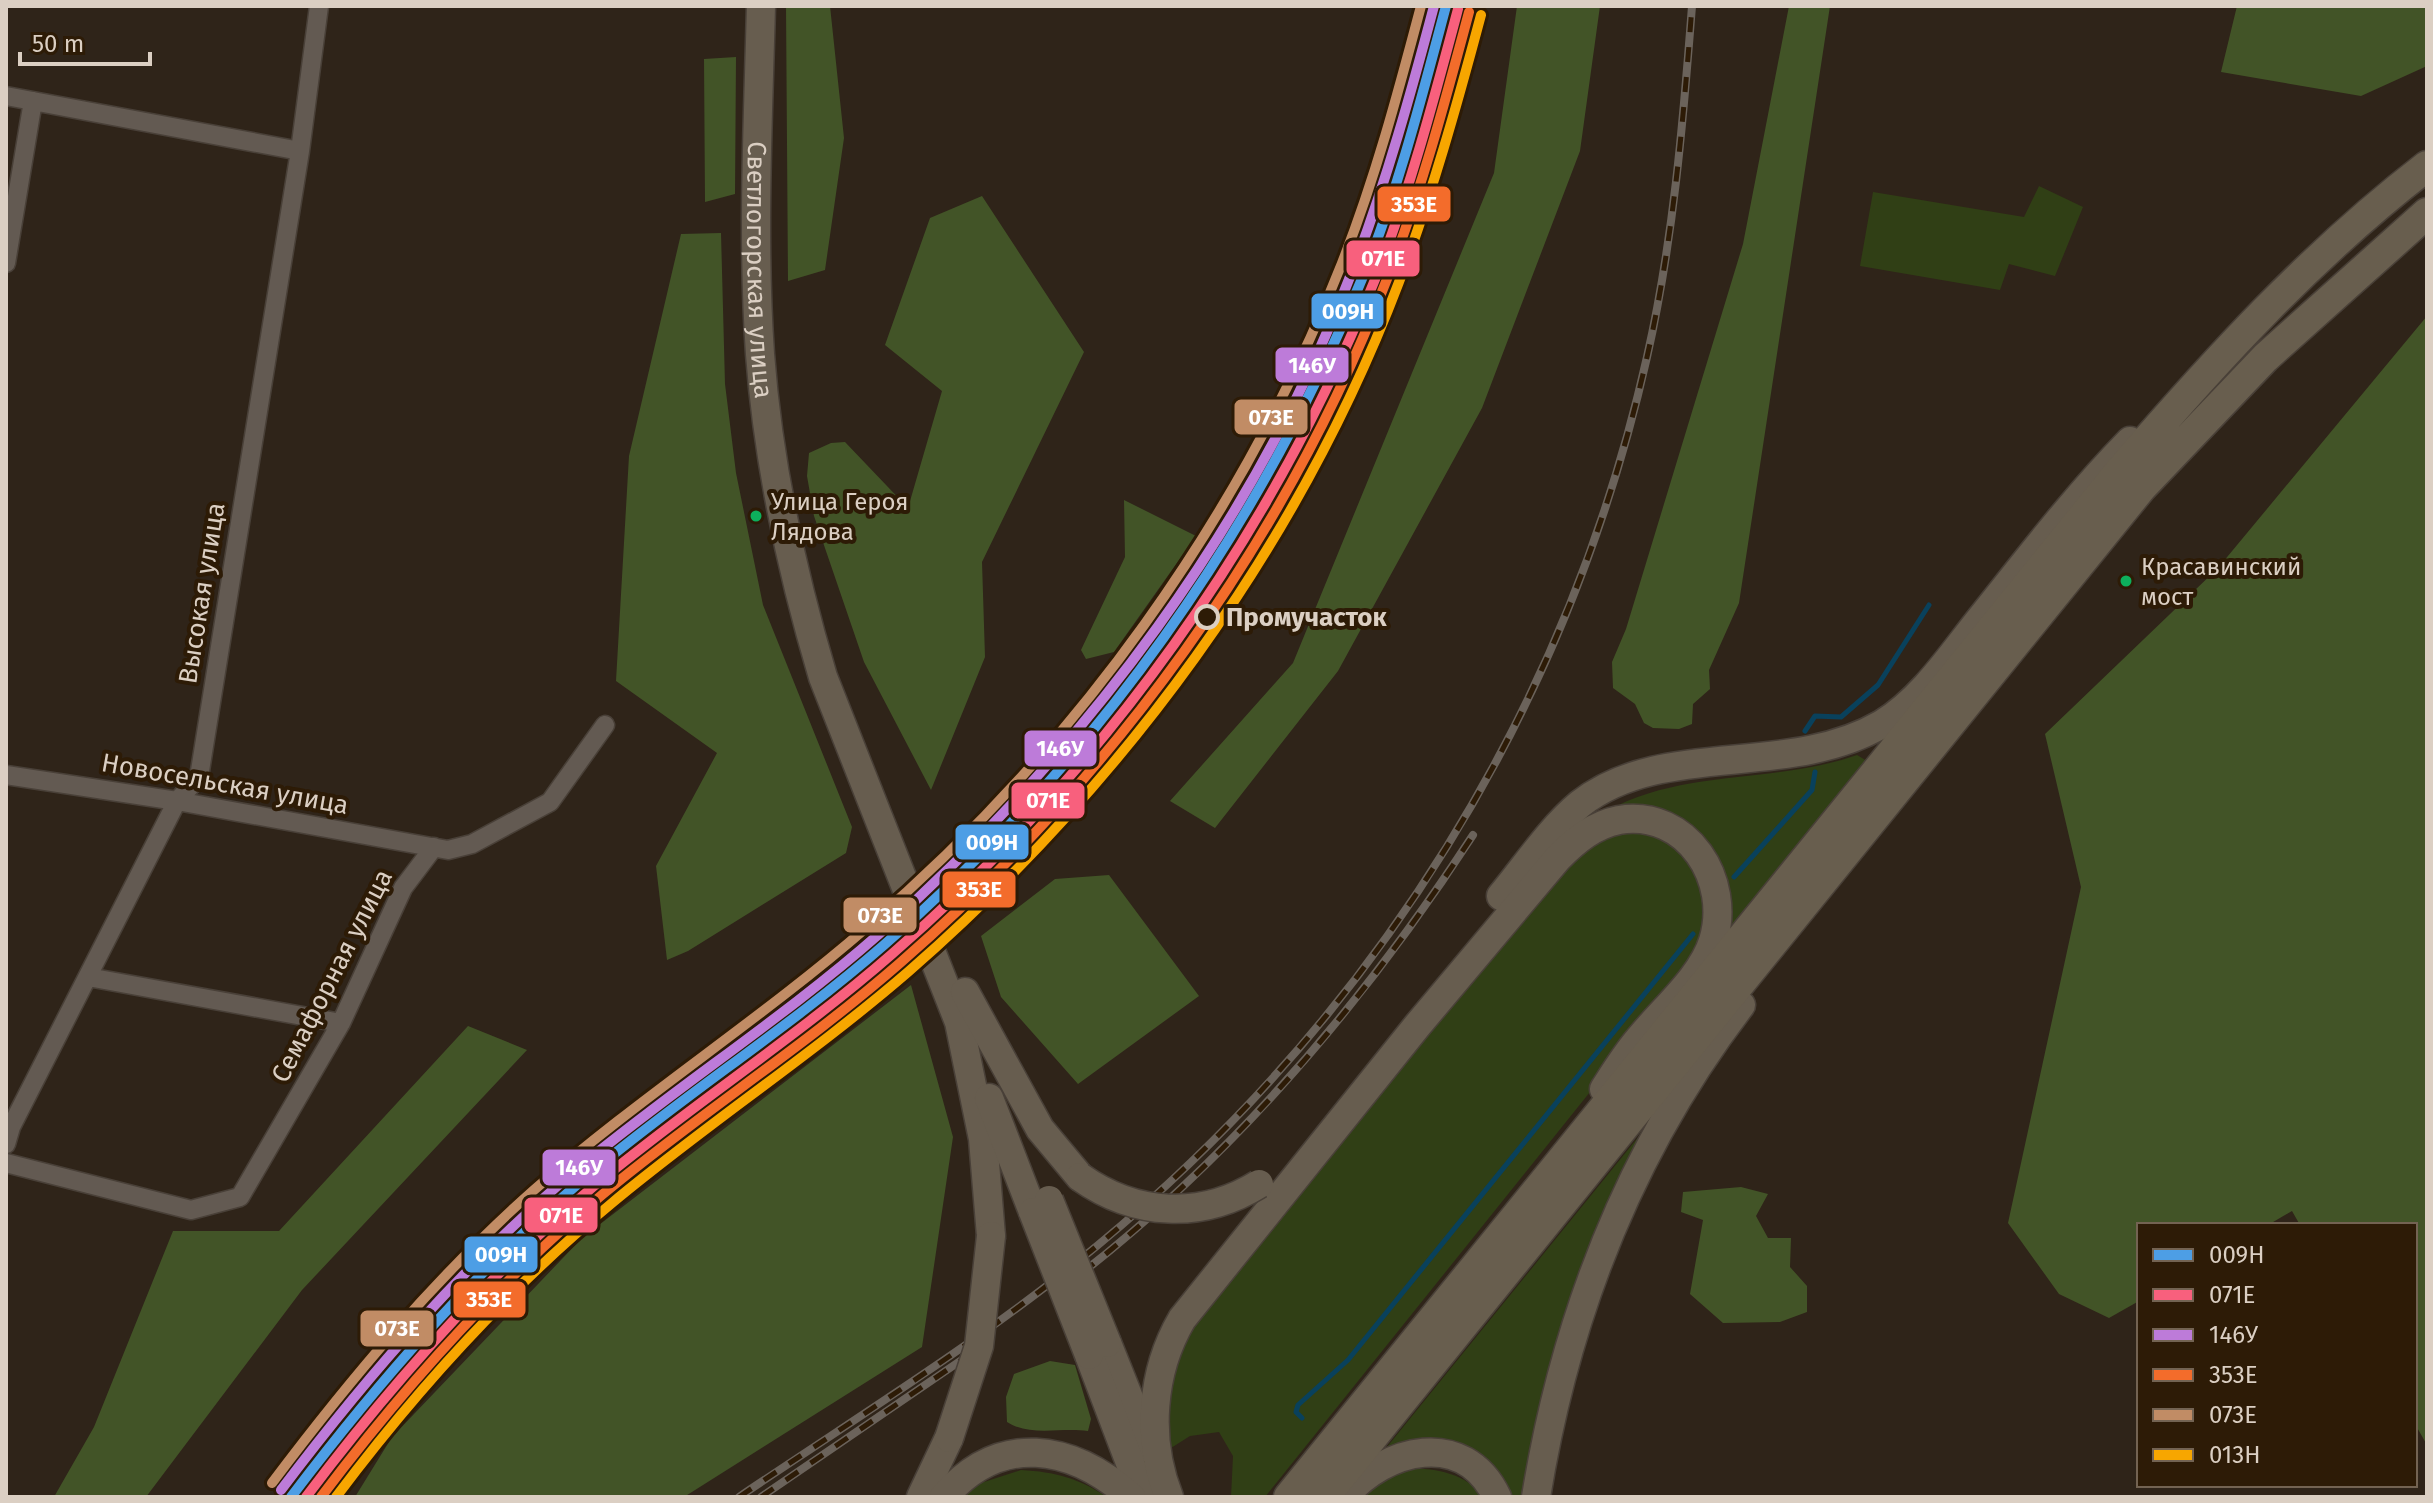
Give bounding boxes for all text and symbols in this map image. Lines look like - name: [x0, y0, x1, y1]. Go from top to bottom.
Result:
- scale bar: [20, 16, 150, 66]
- text: 50 m: [32, 30, 84, 58]
- street label: Светлогорская улица: [740, 141, 780, 400]
- line badge: 353Е: [1376, 185, 1452, 223]
- text: 353Е: [1390, 191, 1437, 218]
- line badge: 071Е: [1345, 239, 1421, 278]
- text: 071Е: [1361, 245, 1405, 272]
- line badge: 009Н: [1310, 292, 1385, 330]
- text: 009Н: [1322, 298, 1374, 325]
- line badge: 146У: [1274, 346, 1350, 384]
- text: 146У: [1288, 352, 1337, 379]
- line badge: 073Е: [1233, 398, 1309, 436]
- text: 073Е: [1248, 404, 1294, 431]
- place label: Улица Героя Лядова: [771, 488, 909, 546]
- street label: Высокая улица: [172, 500, 232, 686]
- marker: Улица Героя Лядова: [748, 508, 764, 524]
- place label: Красавинский мост: [2141, 553, 2301, 611]
- marker: Красавинский мост: [2118, 573, 2134, 589]
- place label: Промучасток: [1226, 602, 1388, 633]
- marker: Промучасток: [1195, 605, 1219, 629]
- line badge: 146У: [1023, 729, 1098, 768]
- text: 146У: [1036, 735, 1085, 762]
- street label: Новосельская улица: [99, 747, 351, 821]
- line badge: 071Е: [1010, 781, 1086, 820]
- text: 071Е: [1026, 787, 1070, 814]
- line badge: 009Н: [954, 823, 1030, 861]
- text: 009Н: [966, 829, 1018, 856]
- street label: Семафорная улица: [265, 864, 399, 1088]
- line badge: 353Е: [941, 870, 1017, 909]
- text: 353Е: [955, 876, 1002, 903]
- line badge: 073Е: [842, 896, 918, 934]
- text: 073Е: [857, 902, 903, 929]
- line badge: 146У: [541, 1148, 617, 1187]
- text: 146У: [555, 1154, 604, 1181]
- line badge: 071Е: [523, 1196, 599, 1234]
- text: 071Е: [539, 1202, 583, 1229]
- legend: [2137, 1223, 2417, 1487]
- line badge: 009Н: [463, 1235, 539, 1274]
- text: 009Н: [475, 1241, 527, 1268]
- text: 009Н: [2209, 1241, 2264, 1269]
- line badge: 353Е: [452, 1280, 527, 1319]
- text: 071Е: [2209, 1281, 2255, 1309]
- text: 353Е: [465, 1286, 512, 1313]
- line badge: 073Е: [359, 1309, 435, 1348]
- text: 073Е: [374, 1315, 420, 1342]
- text: 146У: [2209, 1321, 2259, 1349]
- text: 353Е: [2209, 1361, 2258, 1389]
- text: 073Е: [2209, 1401, 2257, 1429]
- text: 013Н: [2209, 1441, 2260, 1469]

